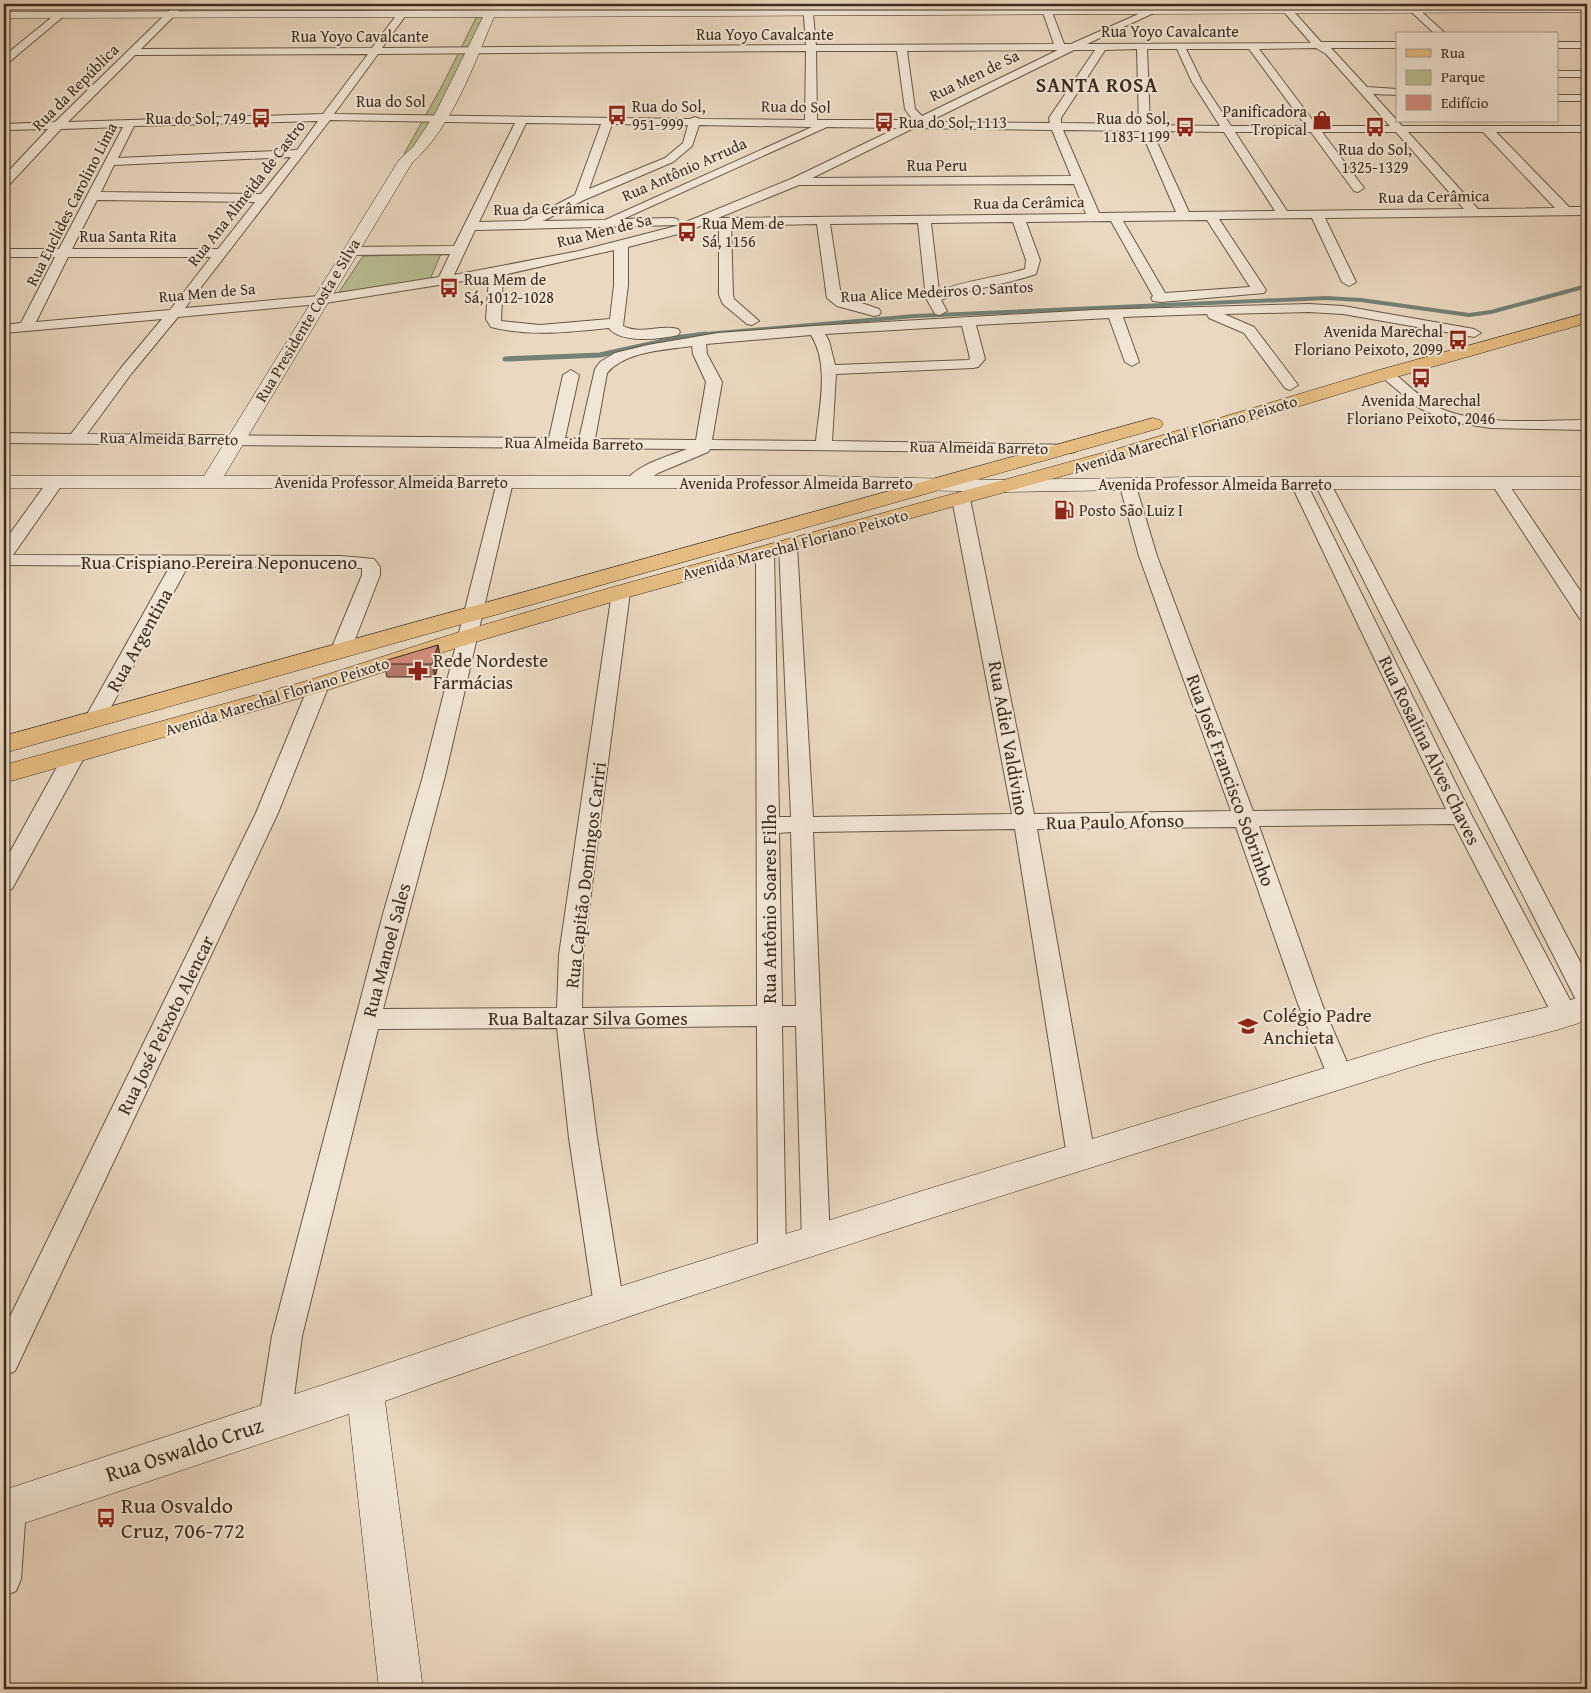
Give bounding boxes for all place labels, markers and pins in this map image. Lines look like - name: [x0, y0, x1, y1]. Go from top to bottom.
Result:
- place label: Rua do Sol, 951-999: [632, 94, 706, 136]
- place label: Panificadora Tropical: [1222, 99, 1308, 141]
- bus stop icon: Rua do Sol, 951-999: [606, 104, 628, 126]
- place label: Rua do Sol, 749: [146, 106, 246, 130]
- place label: Rua do Sol, 1183-1199: [1096, 106, 1170, 148]
- bus stop icon: Rua do Sol, 749: [250, 107, 272, 129]
- shop icon: Panificadora Tropical: [1311, 109, 1333, 131]
- place label: Rua do Sol, 1113: [899, 110, 1007, 134]
- bus stop icon: Rua do Sol, 1113: [873, 111, 895, 133]
- bus stop icon: Rua do Sol, 1183-1199: [1174, 116, 1196, 138]
- bus stop icon: Rua do Sol, 1325-1329: [1364, 116, 1386, 138]
- place label: Rua do Sol, 1325-1329: [1338, 137, 1412, 179]
- place label: Rua Mem de Sá, 1156: [702, 211, 784, 253]
- bus stop icon: Rua Mem de Sá, 1156: [676, 221, 698, 243]
- place label: Rua Mem de Sá, 1012-1028: [464, 267, 554, 309]
- bus stop icon: Rua Mem de Sá, 1012-1028: [438, 277, 460, 299]
- place label: Avenida Marechal Floriano Peixoto, 2099: [1295, 319, 1444, 361]
- bus stop icon: Avenida Marechal Floriano Peixoto, 2099: [1447, 329, 1469, 351]
- bus stop icon: Avenida Marechal Floriano Peixoto, 2046: [1410, 367, 1432, 389]
- place label: Avenida Marechal Floriano Peixoto, 2046: [1347, 388, 1496, 430]
- place label: Posto São Luiz I: [1079, 498, 1183, 522]
- fuel station icon: Posto São Luiz I: [1053, 499, 1075, 521]
- place label: Rede Nordeste Farmácias: [433, 646, 548, 696]
- pharmacy icon: Rede Nordeste Farmácias: [407, 660, 429, 682]
- place label: Colégio Padre Anchieta: [1263, 1001, 1372, 1051]
- school or university icon: Colégio Padre Anchieta: [1237, 1015, 1259, 1037]
- place label: Rua Osvaldo Cruz, 706-772: [121, 1489, 245, 1546]
- bus stop icon: Rua Osvaldo Cruz, 706-772: [95, 1507, 117, 1529]

